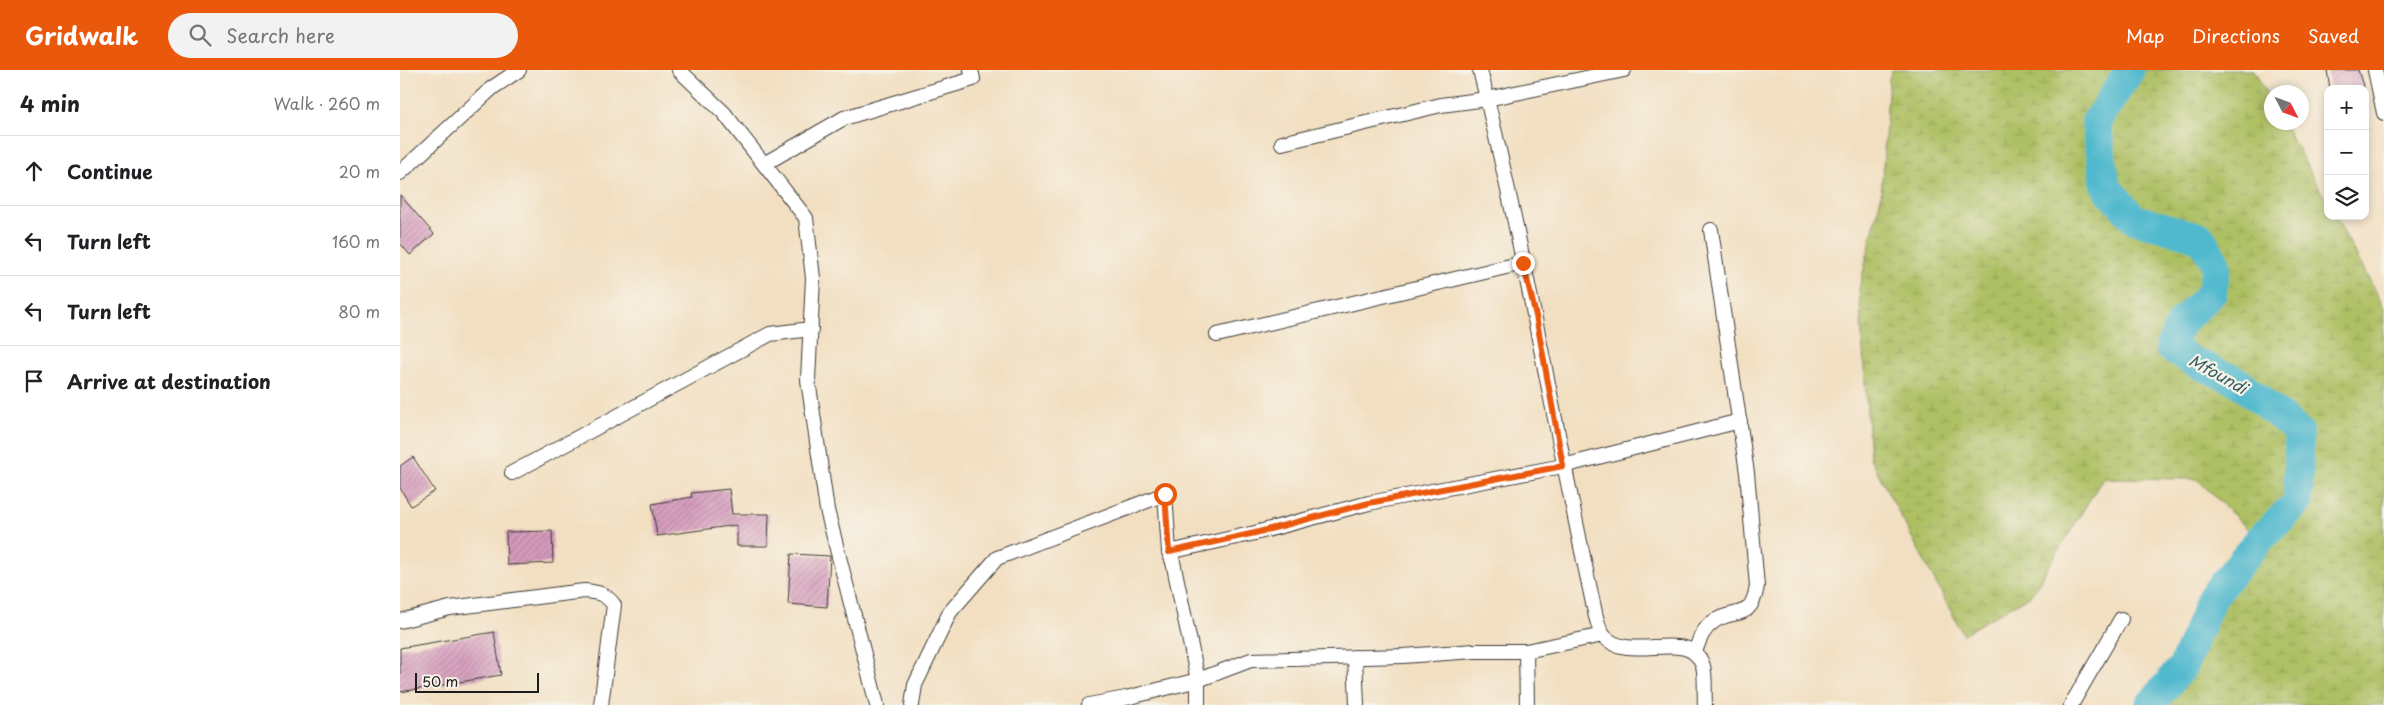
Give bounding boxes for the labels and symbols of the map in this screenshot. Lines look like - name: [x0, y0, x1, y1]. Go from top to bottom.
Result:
- north arrow: [2264, 85, 2309, 130]
- route end: [1512, 252, 1535, 275]
- water label: Mfoundi: [2185, 347, 2254, 400]
- route start: [1154, 483, 1177, 506]
- scale bar: [415, 670, 539, 693]

